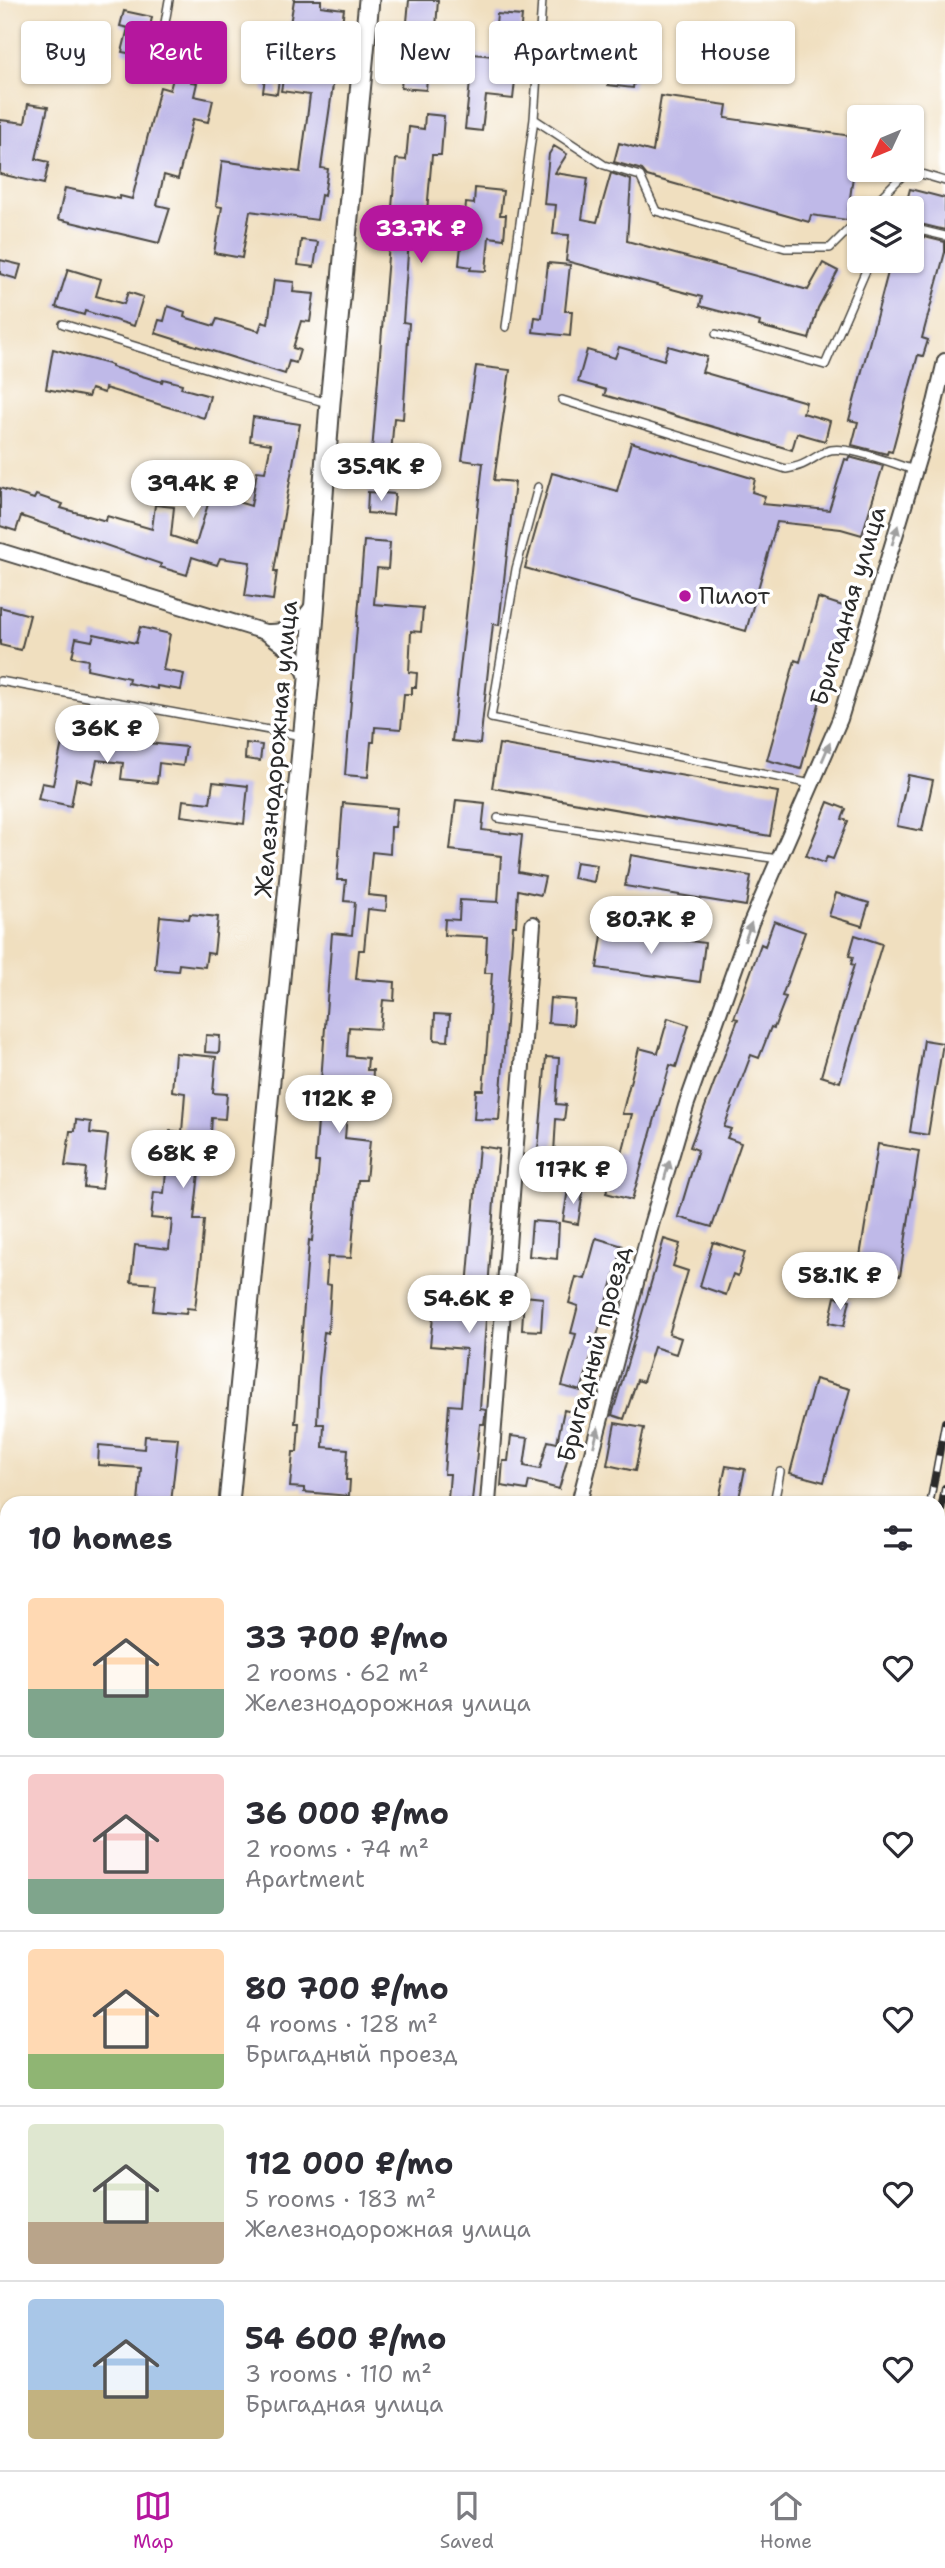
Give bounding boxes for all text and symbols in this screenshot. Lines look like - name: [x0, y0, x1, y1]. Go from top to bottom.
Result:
- chip: Buy: [21, 21, 111, 84]
- chip: Rent: [125, 21, 227, 84]
- chip: Filters: [241, 21, 361, 84]
- chip: New: [375, 21, 475, 84]
- chip: Apartment: [489, 21, 662, 84]
- chip: House: [676, 21, 795, 84]
- north arrow: [847, 105, 924, 182]
- map controls: [847, 105, 924, 273]
- button: layers: [847, 196, 924, 273]
- pin: 33.7K ₽: [356, 205, 486, 265]
- text: 33.7K ₽: [376, 213, 466, 243]
- pin: 35.9K ₽: [316, 444, 446, 503]
- text: 35.9K ₽: [337, 451, 425, 481]
- pin: 39.4K ₽: [128, 461, 258, 520]
- text: 39.4K ₽: [147, 468, 239, 498]
- street label: Бригадная улица: [802, 502, 894, 710]
- one-way arrow: [891, 525, 901, 546]
- place label: Пилот: [699, 580, 771, 612]
- marker: Пилот: [677, 588, 693, 604]
- street label: Железнодорожная улица: [247, 599, 305, 899]
- pin: 36K ₽: [58, 706, 156, 765]
- text: 36K ₽: [71, 713, 143, 743]
- one-way arrow: [820, 742, 832, 762]
- pin: 80.7K ₽: [586, 897, 716, 956]
- text: 80.7K ₽: [606, 904, 696, 934]
- one-way arrow: [743, 921, 754, 942]
- pin: 112K ₽: [282, 1076, 396, 1135]
- text: 112K ₽: [301, 1083, 377, 1113]
- pin: 68K ₽: [134, 1130, 232, 1190]
- text: 68K ₽: [147, 1138, 219, 1168]
- pin: 117K ₽: [516, 1146, 630, 1206]
- text: 117K ₽: [535, 1154, 611, 1184]
- one-way arrow: [662, 1159, 673, 1181]
- street label: Бригадный проезд: [550, 1243, 638, 1465]
- pin: 58.1K ₽: [775, 1252, 905, 1312]
- text: 58.1K ₽: [798, 1260, 882, 1290]
- pin: 54.6K ₽: [404, 1276, 534, 1335]
- text: 54.6K ₽: [423, 1283, 515, 1313]
- one-way arrow: [591, 1426, 602, 1448]
- text: 10 homes: [28, 1518, 173, 1559]
- icon: filters: [879, 1519, 917, 1557]
- text: 33 700 ₽/mo: [245, 1617, 448, 1658]
- icon: home: [84, 1626, 168, 1710]
- icon: heart: [879, 1649, 917, 1687]
- text: 2 rooms · 62 m²: [245, 1658, 429, 1688]
- text: Железнодорожная улица: [245, 1688, 531, 1718]
- text: 36 000 ₽/mo: [245, 1793, 449, 1834]
- icon: home: [84, 1802, 168, 1886]
- icon: heart: [879, 1825, 917, 1863]
- text: 2 rooms · 74 m²: [245, 1834, 429, 1864]
- text: Apartment: [245, 1864, 365, 1894]
- text: 80 700 ₽/mo: [245, 1968, 449, 2009]
- icon: home: [84, 1977, 168, 2061]
- icon: heart: [879, 2000, 917, 2038]
- text: 4 rooms · 128 m²: [245, 2009, 438, 2039]
- text: Бригадный проезд: [245, 2039, 458, 2069]
- text: 112 000 ₽/mo: [245, 2143, 454, 2184]
- icon: home: [84, 2152, 168, 2236]
- icon: heart: [879, 2175, 917, 2213]
- text: 5 rooms · 183 m²: [245, 2184, 436, 2214]
- text: Железнодорожная улица: [245, 2214, 531, 2244]
- text: 54 600 ₽/mo: [245, 2318, 446, 2359]
- icon: home: [84, 2327, 168, 2411]
- icon: heart: [879, 2350, 917, 2388]
- text: 3 rooms · 110 m²: [245, 2359, 432, 2389]
- text: Бригадная улица: [245, 2389, 443, 2419]
- tab: Map: [133, 2487, 174, 2554]
- tab: Saved: [440, 2487, 494, 2554]
- tab: Home: [760, 2487, 812, 2554]

